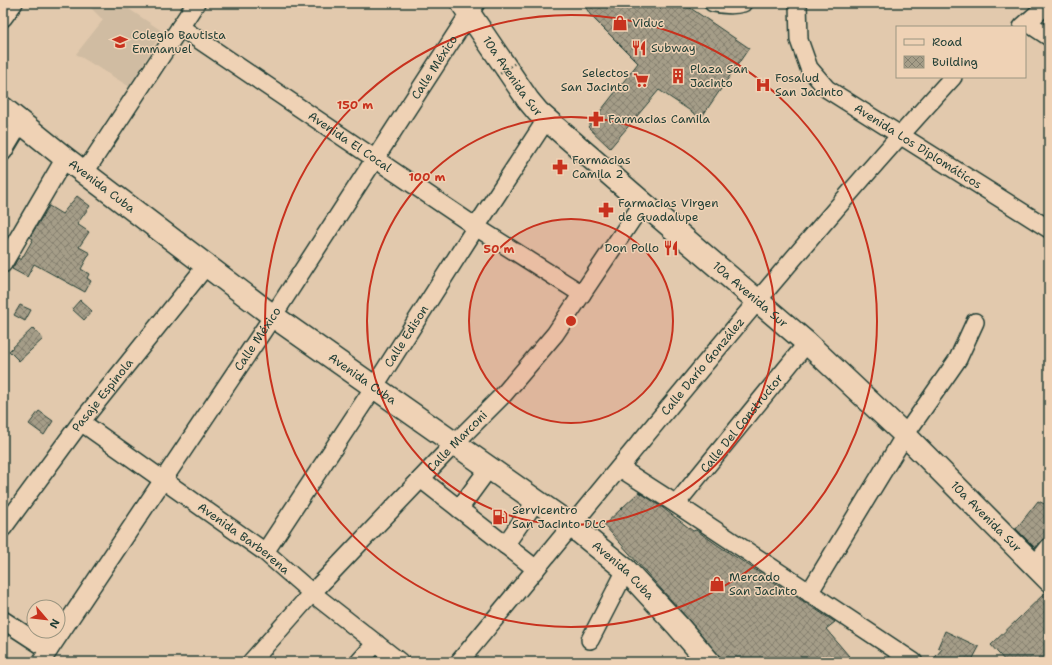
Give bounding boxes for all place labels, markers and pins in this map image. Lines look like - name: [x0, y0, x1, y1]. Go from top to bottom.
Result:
- shop icon: Viduc: [611, 14, 629, 32]
- place label: Viduc: [632, 15, 664, 31]
- place label: Colegio Bautista Emmanuel: [132, 27, 226, 57]
- school or university icon: Colegio Bautista Emmanuel: [111, 33, 129, 51]
- restaurant icon: Subway: [630, 39, 648, 57]
- place label: Subway: [651, 40, 696, 56]
- place label: Plaza San Jacinto: [690, 61, 748, 91]
- place label: Selectos San Jacinto: [561, 65, 629, 95]
- building icon: Plaza San Jacinto: [669, 67, 687, 85]
- place label: Fosalud San Jacinto: [775, 70, 843, 100]
- supermarket icon: Selectos San Jacinto: [632, 71, 650, 89]
- hospital icon: Fosalud San Jacinto: [754, 76, 772, 94]
- pharmacy icon: Farmacias Camila: [587, 110, 605, 128]
- place label: Farmacias Camila: [608, 111, 711, 127]
- place label: Farmacias Camila 2: [572, 152, 631, 182]
- pharmacy icon: Farmacias Camila 2: [551, 158, 569, 176]
- place label: Farmacias Virgen de Guadalupe: [618, 195, 719, 225]
- pharmacy icon: Farmacias Virgen de Guadalupe: [597, 201, 615, 219]
- restaurant icon: Don Pollo: [662, 239, 680, 257]
- place label: Don Pollo: [604, 240, 659, 256]
- centre of rings: [564, 314, 578, 328]
- place label: Servicentro San Jacinto DLC: [512, 502, 606, 532]
- fuel station icon: Servicentro San Jacinto DLC: [491, 508, 509, 526]
- place label: Mercado San Jacinto: [729, 569, 797, 599]
- shop icon: Mercado San Jacinto: [708, 575, 726, 593]

